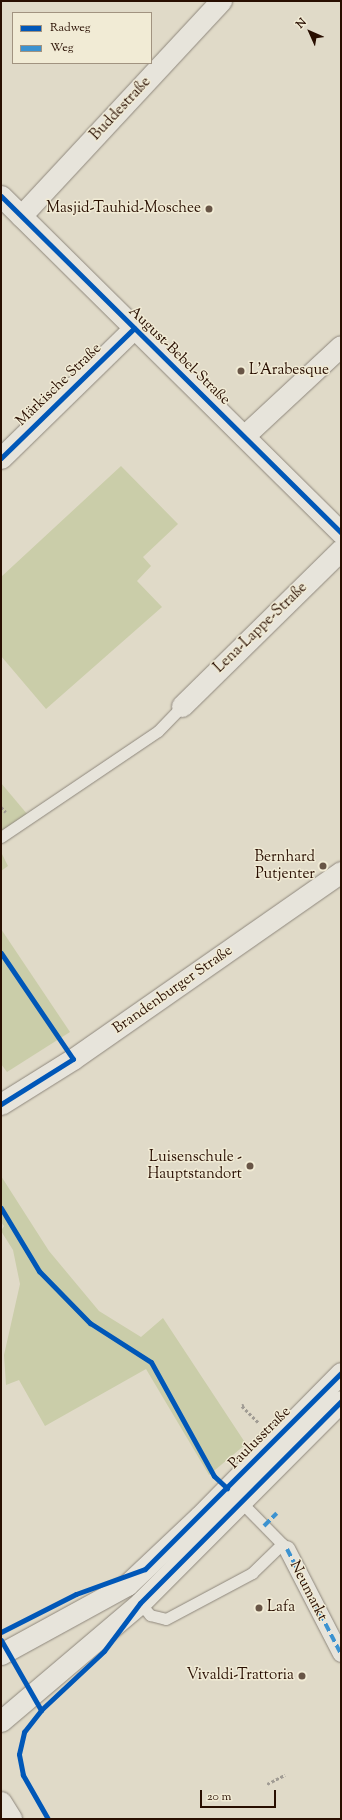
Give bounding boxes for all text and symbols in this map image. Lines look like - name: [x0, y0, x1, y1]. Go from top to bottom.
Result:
- legend: [12, 12, 152, 64]
- north arrow: [290, 12, 330, 52]
- text: N: [293, 15, 310, 32]
- text: Radweg: [50, 19, 91, 37]
- text: Weg: [50, 39, 74, 57]
- street label: Buddestraße: [87, 74, 155, 144]
- place label: Masjid-Tauhid-Moschee: [46, 200, 201, 218]
- marker: Masjid-Tauhid-Moschee: [204, 204, 214, 214]
- street label: August-Bebel-Straße: [124, 303, 234, 409]
- street label: Märkische Straße: [13, 340, 105, 430]
- place label: L'Arabesque: [249, 362, 329, 380]
- marker: L'Arabesque: [236, 366, 246, 376]
- street label: Lena-Lappe-Straße: [211, 579, 311, 677]
- place label: Bernhard Putjenter: [254, 848, 315, 883]
- marker: Bernhard Putjenter: [318, 861, 328, 871]
- street label: Brandenburger Straße: [110, 942, 236, 1038]
- place label: Luisenschule - Hauptstandort: [147, 1148, 242, 1183]
- marker: Luisenschule - Hauptstandort: [245, 1161, 255, 1171]
- street label: Paulusstraße: [225, 1403, 295, 1473]
- street label: Neumarkt: [285, 1558, 331, 1624]
- place label: Lafa: [267, 1599, 295, 1617]
- marker: Lafa: [254, 1603, 264, 1613]
- place label: Vivaldi-Trattoria: [186, 1667, 294, 1685]
- marker: Vivaldi-Trattoria: [297, 1671, 307, 1681]
- scale bar: [202, 1782, 278, 1808]
- text: 20 m: [207, 1788, 231, 1806]

